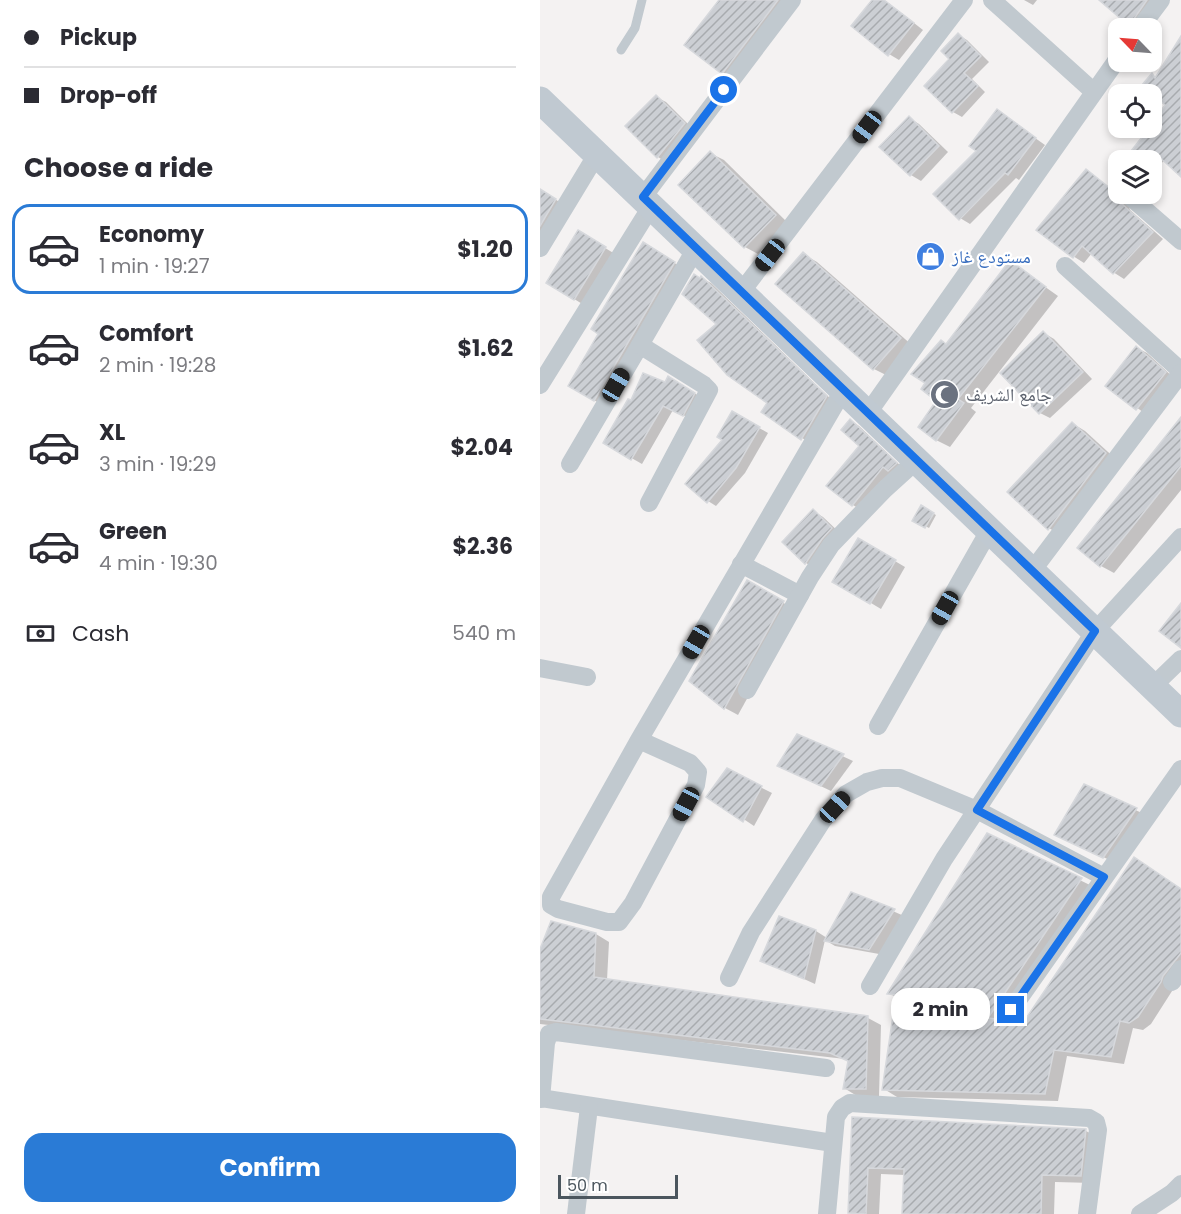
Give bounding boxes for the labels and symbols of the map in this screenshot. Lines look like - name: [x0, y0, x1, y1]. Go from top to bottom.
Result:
- north arrow: [1108, 18, 1162, 72]
- route start: [710, 76, 737, 103]
- car: [849, 107, 885, 147]
- car: [752, 235, 788, 275]
- shop icon: مستودع غاز: [915, 240, 947, 272]
- place label: مستودع غاز: [951, 244, 1031, 269]
- car: [599, 365, 633, 405]
- mosque icon: جامع الشريف: [929, 378, 961, 410]
- place label: جامع الشريف: [966, 382, 1052, 407]
- car: [928, 588, 962, 628]
- car: [679, 622, 713, 662]
- car: [670, 784, 702, 824]
- car: [816, 788, 854, 826]
- callout: 2 min: [891, 989, 990, 1031]
- route end: [997, 996, 1024, 1023]
- scale bar: [558, 1172, 678, 1200]

